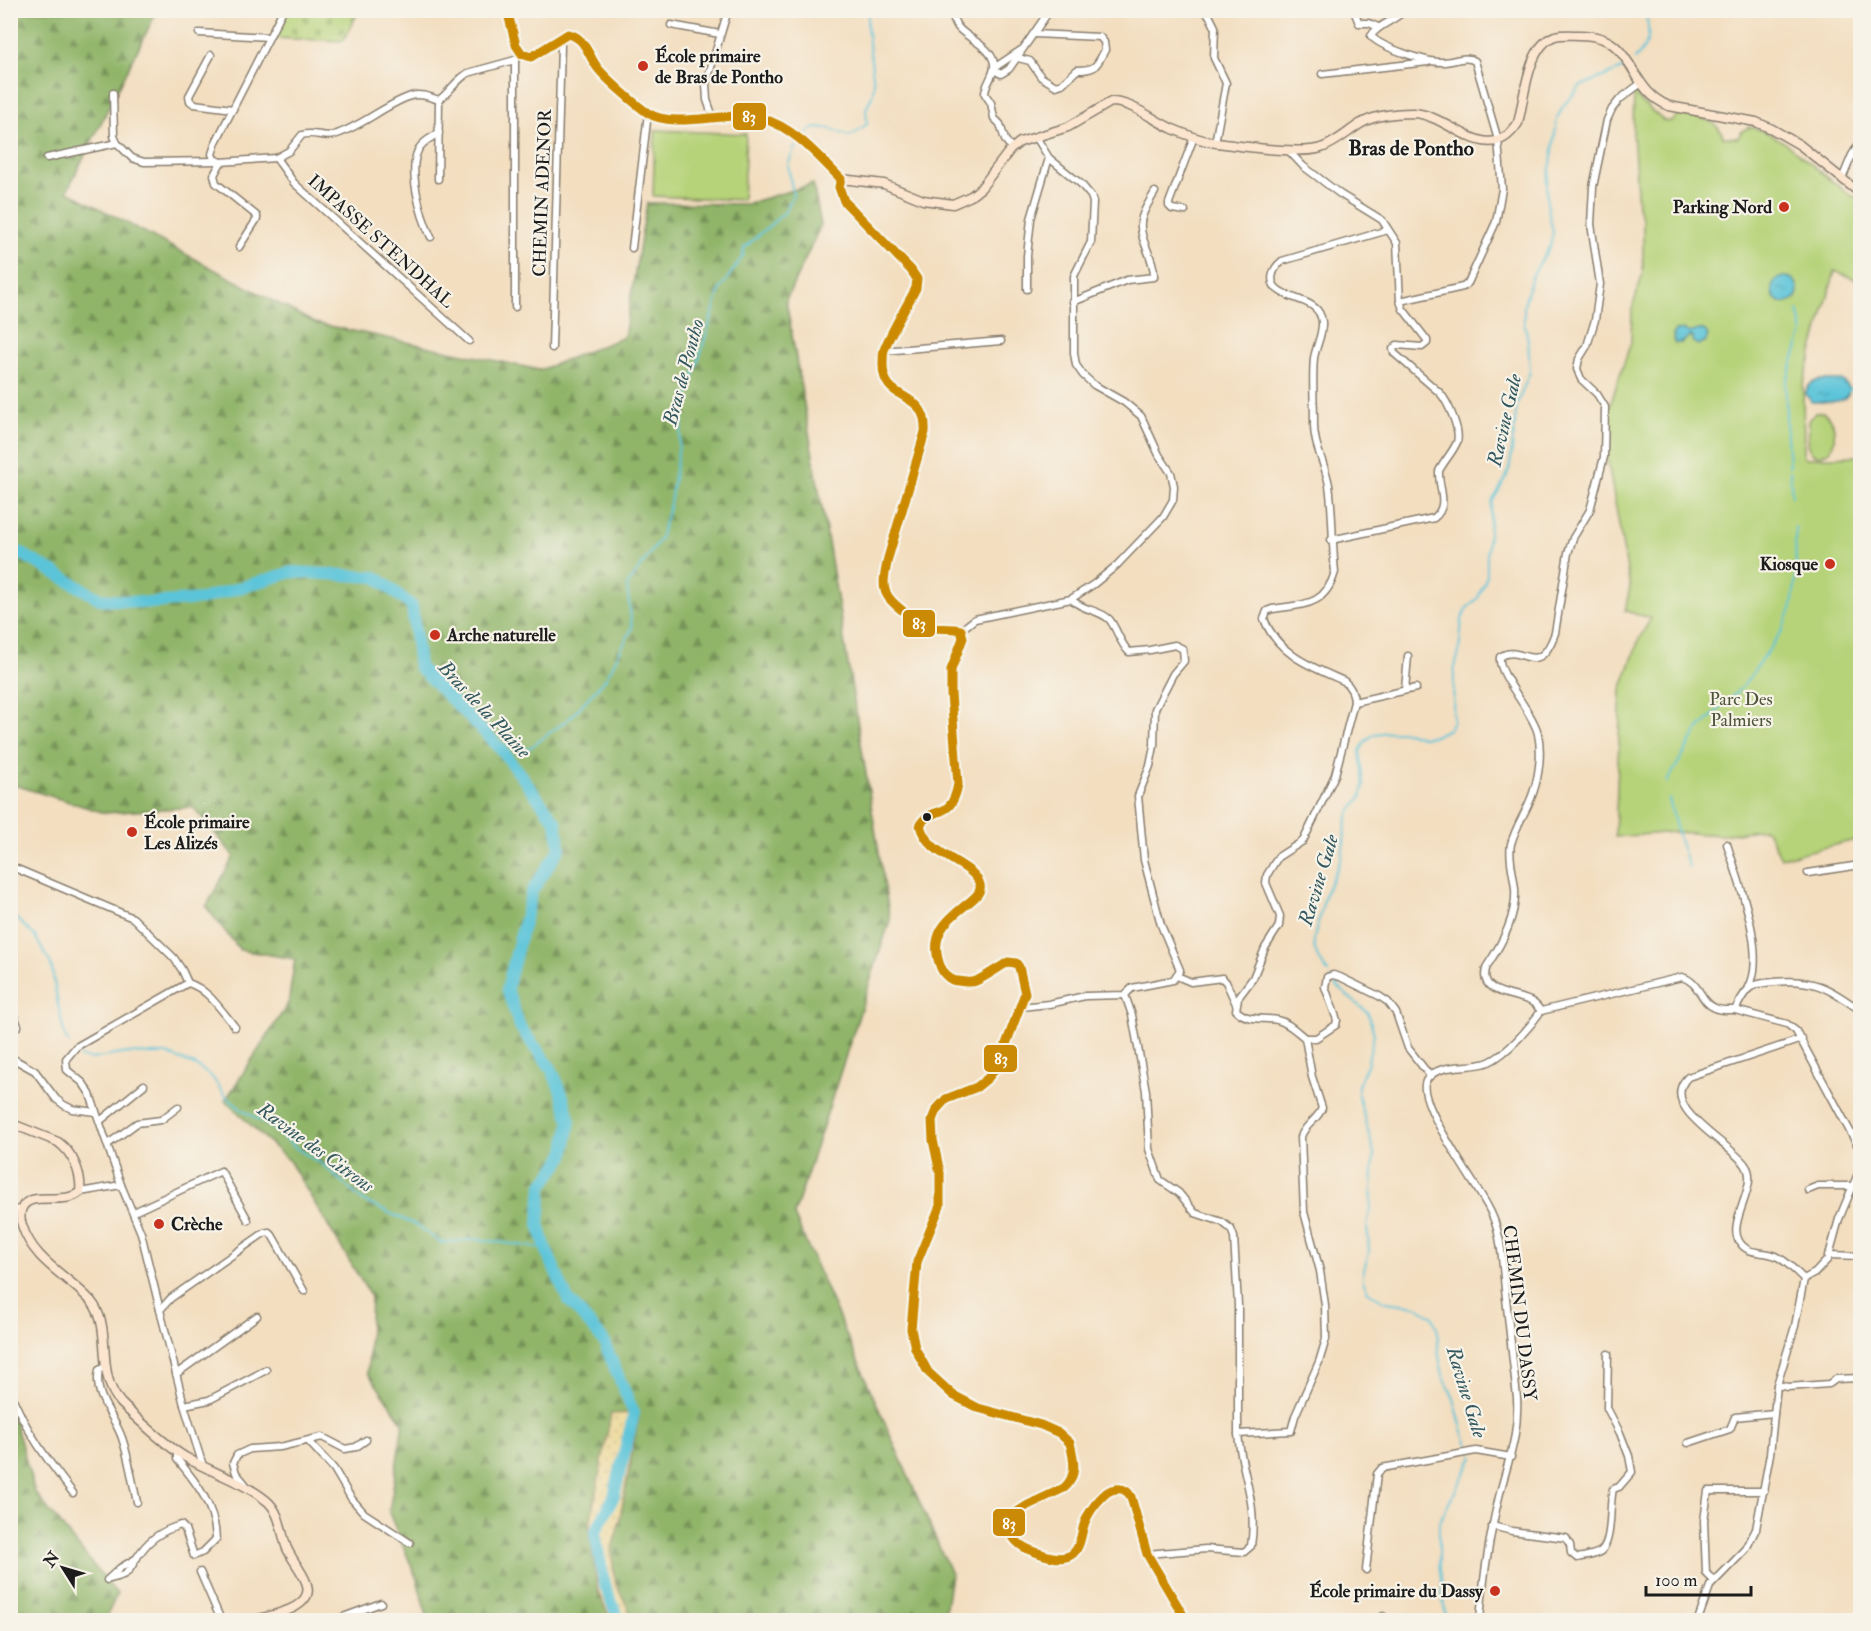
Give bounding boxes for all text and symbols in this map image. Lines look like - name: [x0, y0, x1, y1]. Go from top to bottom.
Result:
- place label: École primaire de Bras de Pontho: [655, 44, 783, 89]
- marker: École primaire de Bras de Pontho: [636, 59, 650, 73]
- line badge: 83: [732, 102, 767, 131]
- text: 83: [742, 107, 756, 127]
- street label: CHEMIN ADENOR: [528, 108, 557, 277]
- district label: Bras de Pontho: [1348, 135, 1474, 162]
- street label: IMPASSE STENDHAL: [303, 170, 459, 313]
- place label: Parking Nord: [1673, 196, 1772, 219]
- marker: Parking Nord: [1777, 200, 1791, 214]
- water label: Bras de Pontho: [657, 316, 710, 429]
- water label: Ravine Gale: [1481, 371, 1527, 470]
- place label: Kiosque: [1760, 553, 1818, 576]
- marker: Kiosque: [1823, 557, 1837, 571]
- line badge: 83: [902, 609, 936, 638]
- text: 83: [912, 614, 926, 634]
- place label: Arche naturelle: [446, 624, 556, 647]
- marker: Arche naturelle: [428, 628, 442, 642]
- water label: Bras de la Plaine: [432, 655, 536, 764]
- park label: Parc Des Palmiers: [1709, 688, 1773, 732]
- place label: École primaire Les Alizés: [144, 810, 250, 855]
- unlabelled marker: [921, 811, 933, 823]
- marker: École primaire Les Alizés: [125, 825, 139, 839]
- water label: Ravine Gale: [1292, 831, 1344, 930]
- line badge: 83: [983, 1044, 1018, 1073]
- text: 83: [994, 1049, 1008, 1069]
- water label: Ravine des Citrons: [252, 1096, 379, 1198]
- place label: Crèche: [171, 1213, 223, 1236]
- marker: Crèche: [152, 1217, 166, 1231]
- street label: CHEMIN DU DASSY: [1497, 1224, 1542, 1403]
- water label: Ravine Gale: [1440, 1342, 1492, 1441]
- line badge: 83: [992, 1508, 1026, 1537]
- text: 83: [1002, 1514, 1016, 1534]
- north arrow: [33, 1538, 93, 1598]
- text: N: [39, 1547, 65, 1572]
- scale bar: [1646, 1559, 1751, 1597]
- text: 100 m: [1655, 1569, 1698, 1592]
- place label: École primaire du Dassy: [1309, 1579, 1484, 1603]
- marker: École primaire du Dassy: [1488, 1584, 1502, 1598]

